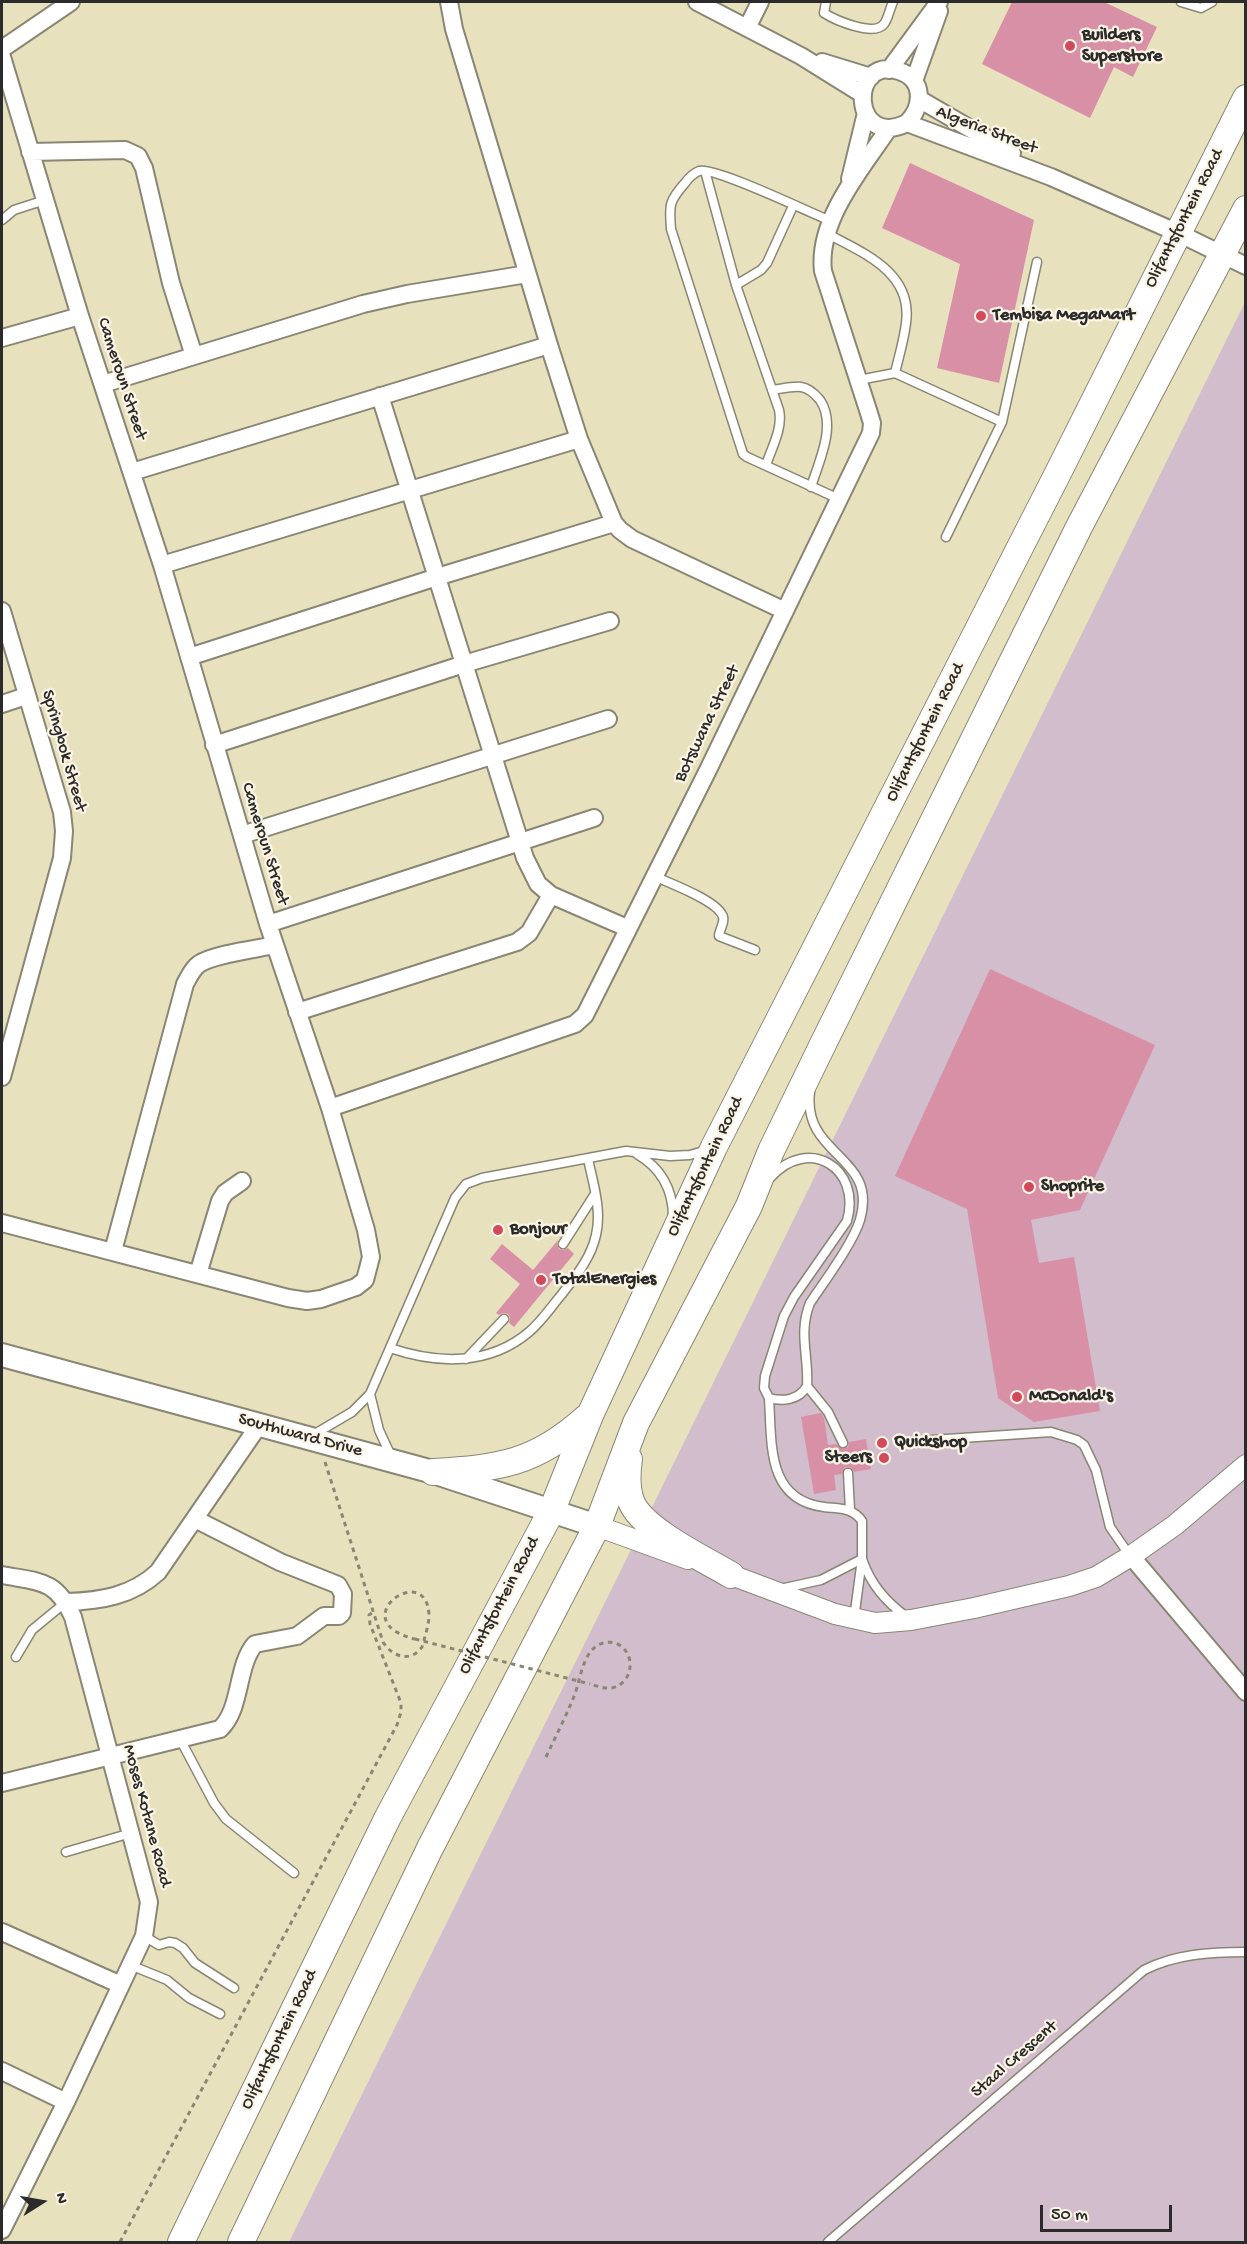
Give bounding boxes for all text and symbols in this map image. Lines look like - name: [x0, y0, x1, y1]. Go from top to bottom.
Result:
- place label: Builders Superstore: [1082, 25, 1162, 68]
- marker: Builders Superstore: [1063, 39, 1077, 53]
- street label: Algeria Street: [932, 102, 1040, 160]
- street label: Olifantsfontein Road: [1141, 146, 1229, 292]
- place label: Tembisa MegaMart: [993, 305, 1134, 327]
- marker: Tembisa MegaMart: [974, 309, 988, 323]
- street label: Cameroun Street: [91, 315, 151, 443]
- street label: Olifantsfontein Road: [882, 660, 970, 806]
- street label: Botswana Street: [670, 662, 746, 786]
- street label: Springbok Street: [35, 688, 91, 814]
- street label: Cameroun Street: [235, 780, 293, 908]
- street label: Olifantsfontein Road: [663, 1094, 749, 1240]
- place label: Shoprite: [1041, 1176, 1104, 1198]
- marker: Shoprite: [1022, 1180, 1036, 1194]
- place label: Bonjour: [510, 1219, 566, 1241]
- marker: Bonjour: [491, 1223, 505, 1237]
- place label: TotalEnergies: [553, 1269, 656, 1291]
- marker: TotalEnergies: [534, 1273, 548, 1287]
- place label: McDonald's: [1029, 1386, 1113, 1408]
- marker: McDonald's: [1010, 1390, 1024, 1404]
- street label: Southward Drive: [236, 1409, 364, 1463]
- place label: Quickshop: [894, 1432, 967, 1454]
- marker: Quickshop: [875, 1436, 889, 1450]
- place label: Steers: [825, 1447, 872, 1469]
- marker: Steers: [877, 1451, 891, 1465]
- street label: Olifantsfontein Road: [455, 1533, 545, 1679]
- street label: Moses Kotane Road: [117, 1742, 175, 1890]
- street label: Olifantsfontein Road: [237, 1967, 323, 2113]
- street label: Staal Crescent: [967, 2017, 1063, 2103]
- north arrow: [12, 2172, 72, 2232]
- text: N: [50, 2192, 70, 2205]
- scale bar: [1043, 2193, 1175, 2231]
- text: 50 m: [1051, 2205, 1088, 2226]

